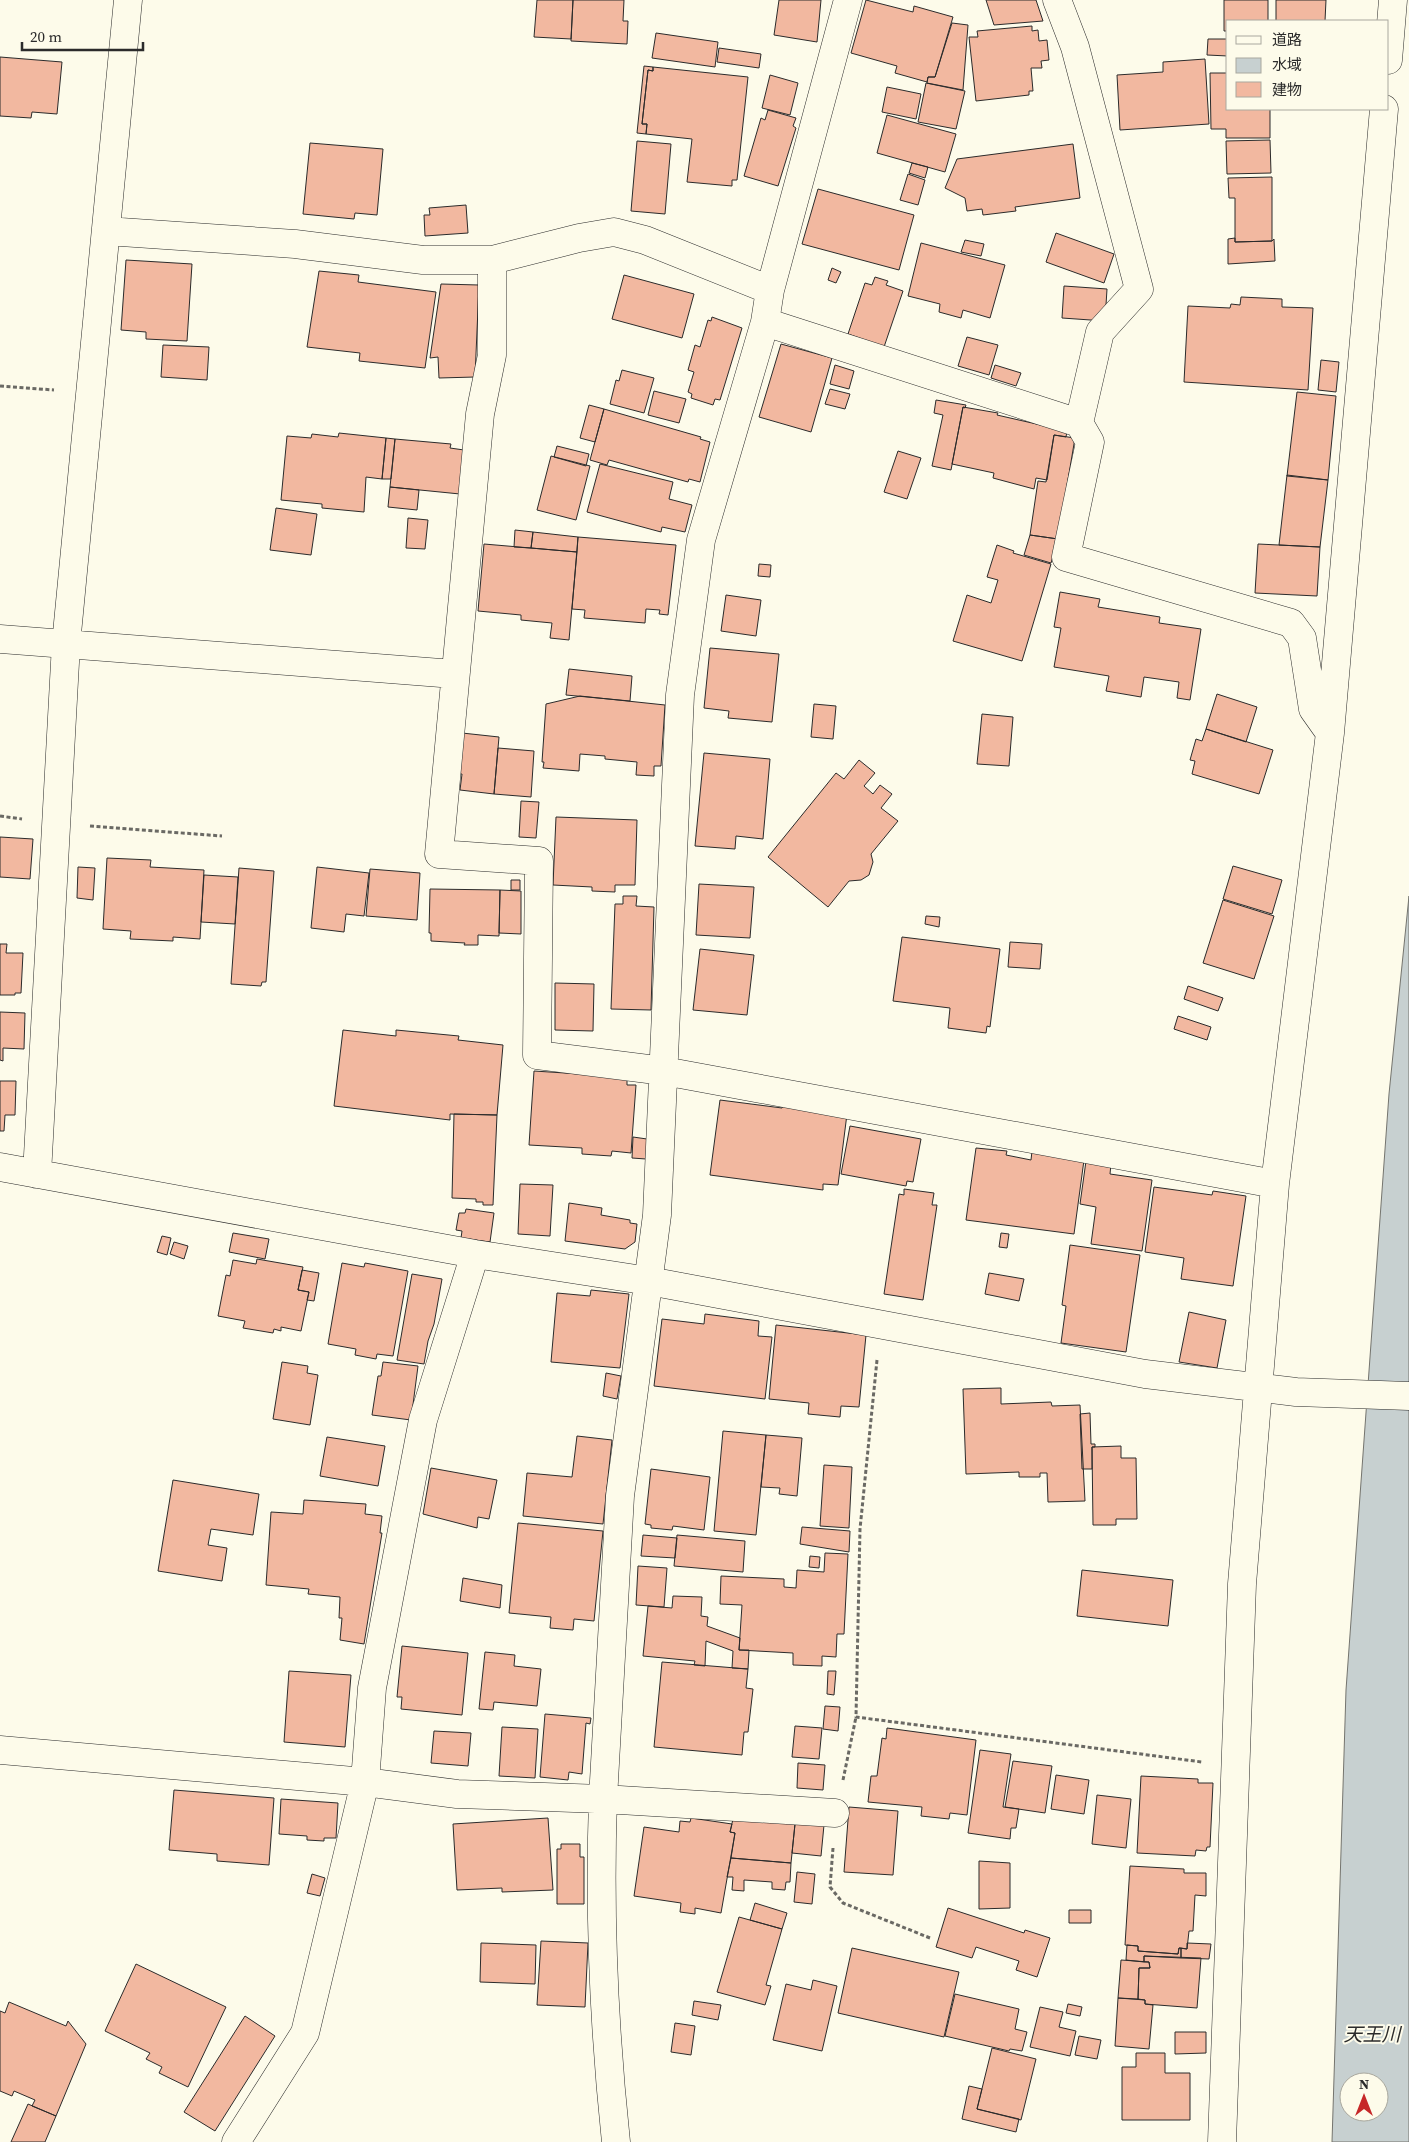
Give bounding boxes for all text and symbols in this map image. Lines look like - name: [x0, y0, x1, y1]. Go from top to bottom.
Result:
- scale bar: [22, 20, 144, 52]
- legend: [1226, 20, 1389, 110]
- text: 20 m: [30, 26, 62, 47]
- text: 道路: [1272, 29, 1302, 50]
- text: 水域: [1272, 54, 1302, 75]
- text: 建物: [1272, 79, 1302, 100]
- water label: 天王川: [1343, 2021, 1402, 2047]
- north arrow: [1339, 2072, 1389, 2122]
- text: N: [1359, 2074, 1369, 2094]

